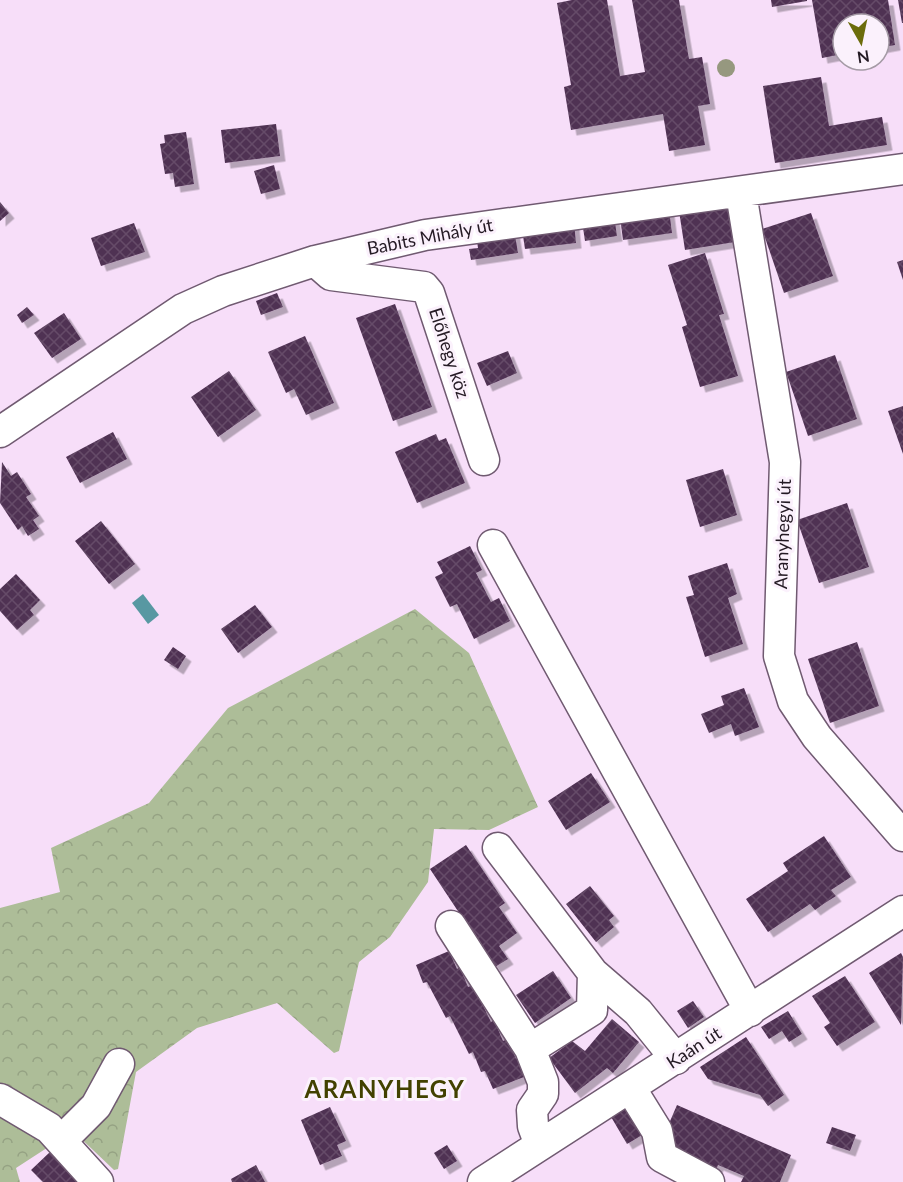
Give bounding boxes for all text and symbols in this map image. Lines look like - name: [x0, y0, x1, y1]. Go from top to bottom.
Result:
- north arrow: [831, 12, 891, 72]
- text: N: [856, 47, 871, 68]
- street label: Babits Mihály út: [365, 213, 495, 259]
- street label: Előhegy köz: [425, 305, 475, 401]
- street label: Aranyhegyi út: [769, 478, 795, 589]
- street label: Kaán út: [662, 1021, 725, 1073]
- district label: ARANYHEGY: [304, 1074, 465, 1103]

